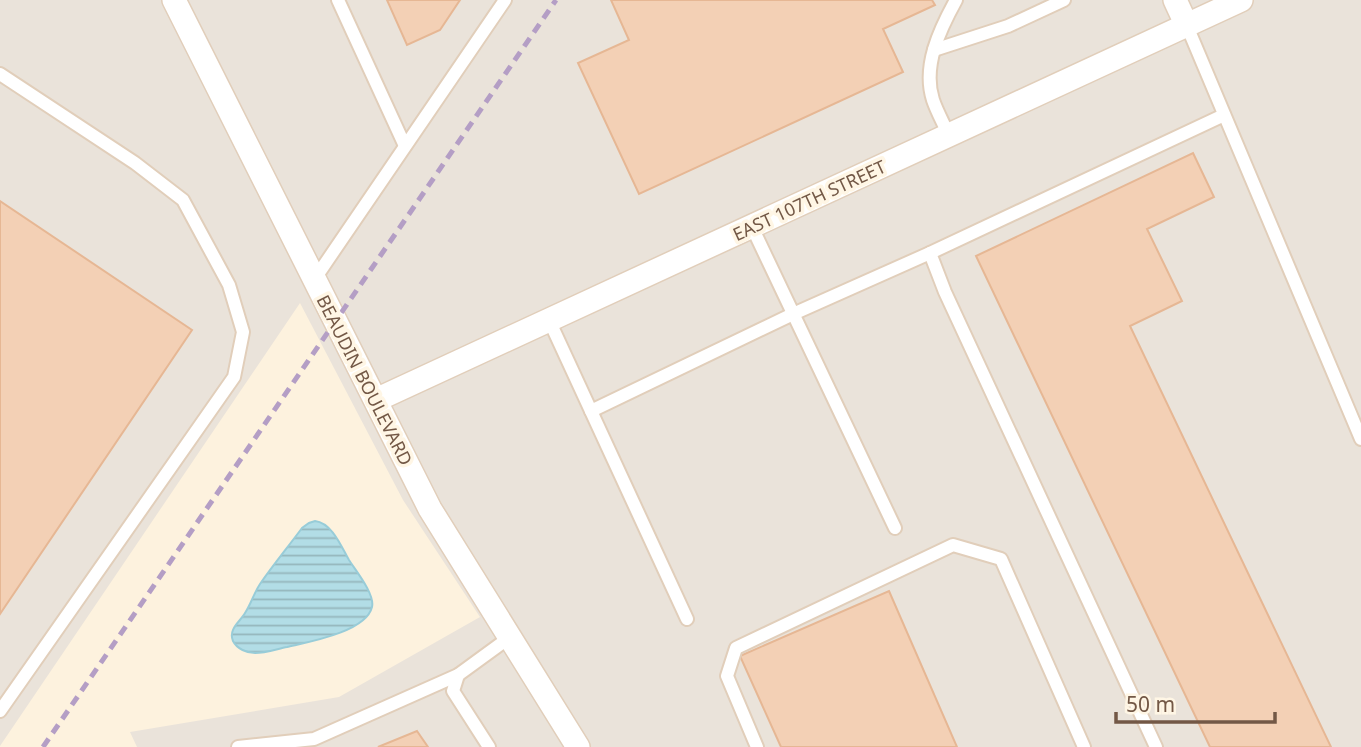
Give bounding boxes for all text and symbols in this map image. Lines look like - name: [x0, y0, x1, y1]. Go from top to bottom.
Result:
- street label: EAST 107TH STREET: [729, 154, 889, 246]
- street label: BEAUDIN BOULEVARD: [312, 291, 418, 469]
- scale bar: [1116, 680, 1275, 724]
- text: 50 m: [1126, 690, 1175, 718]

